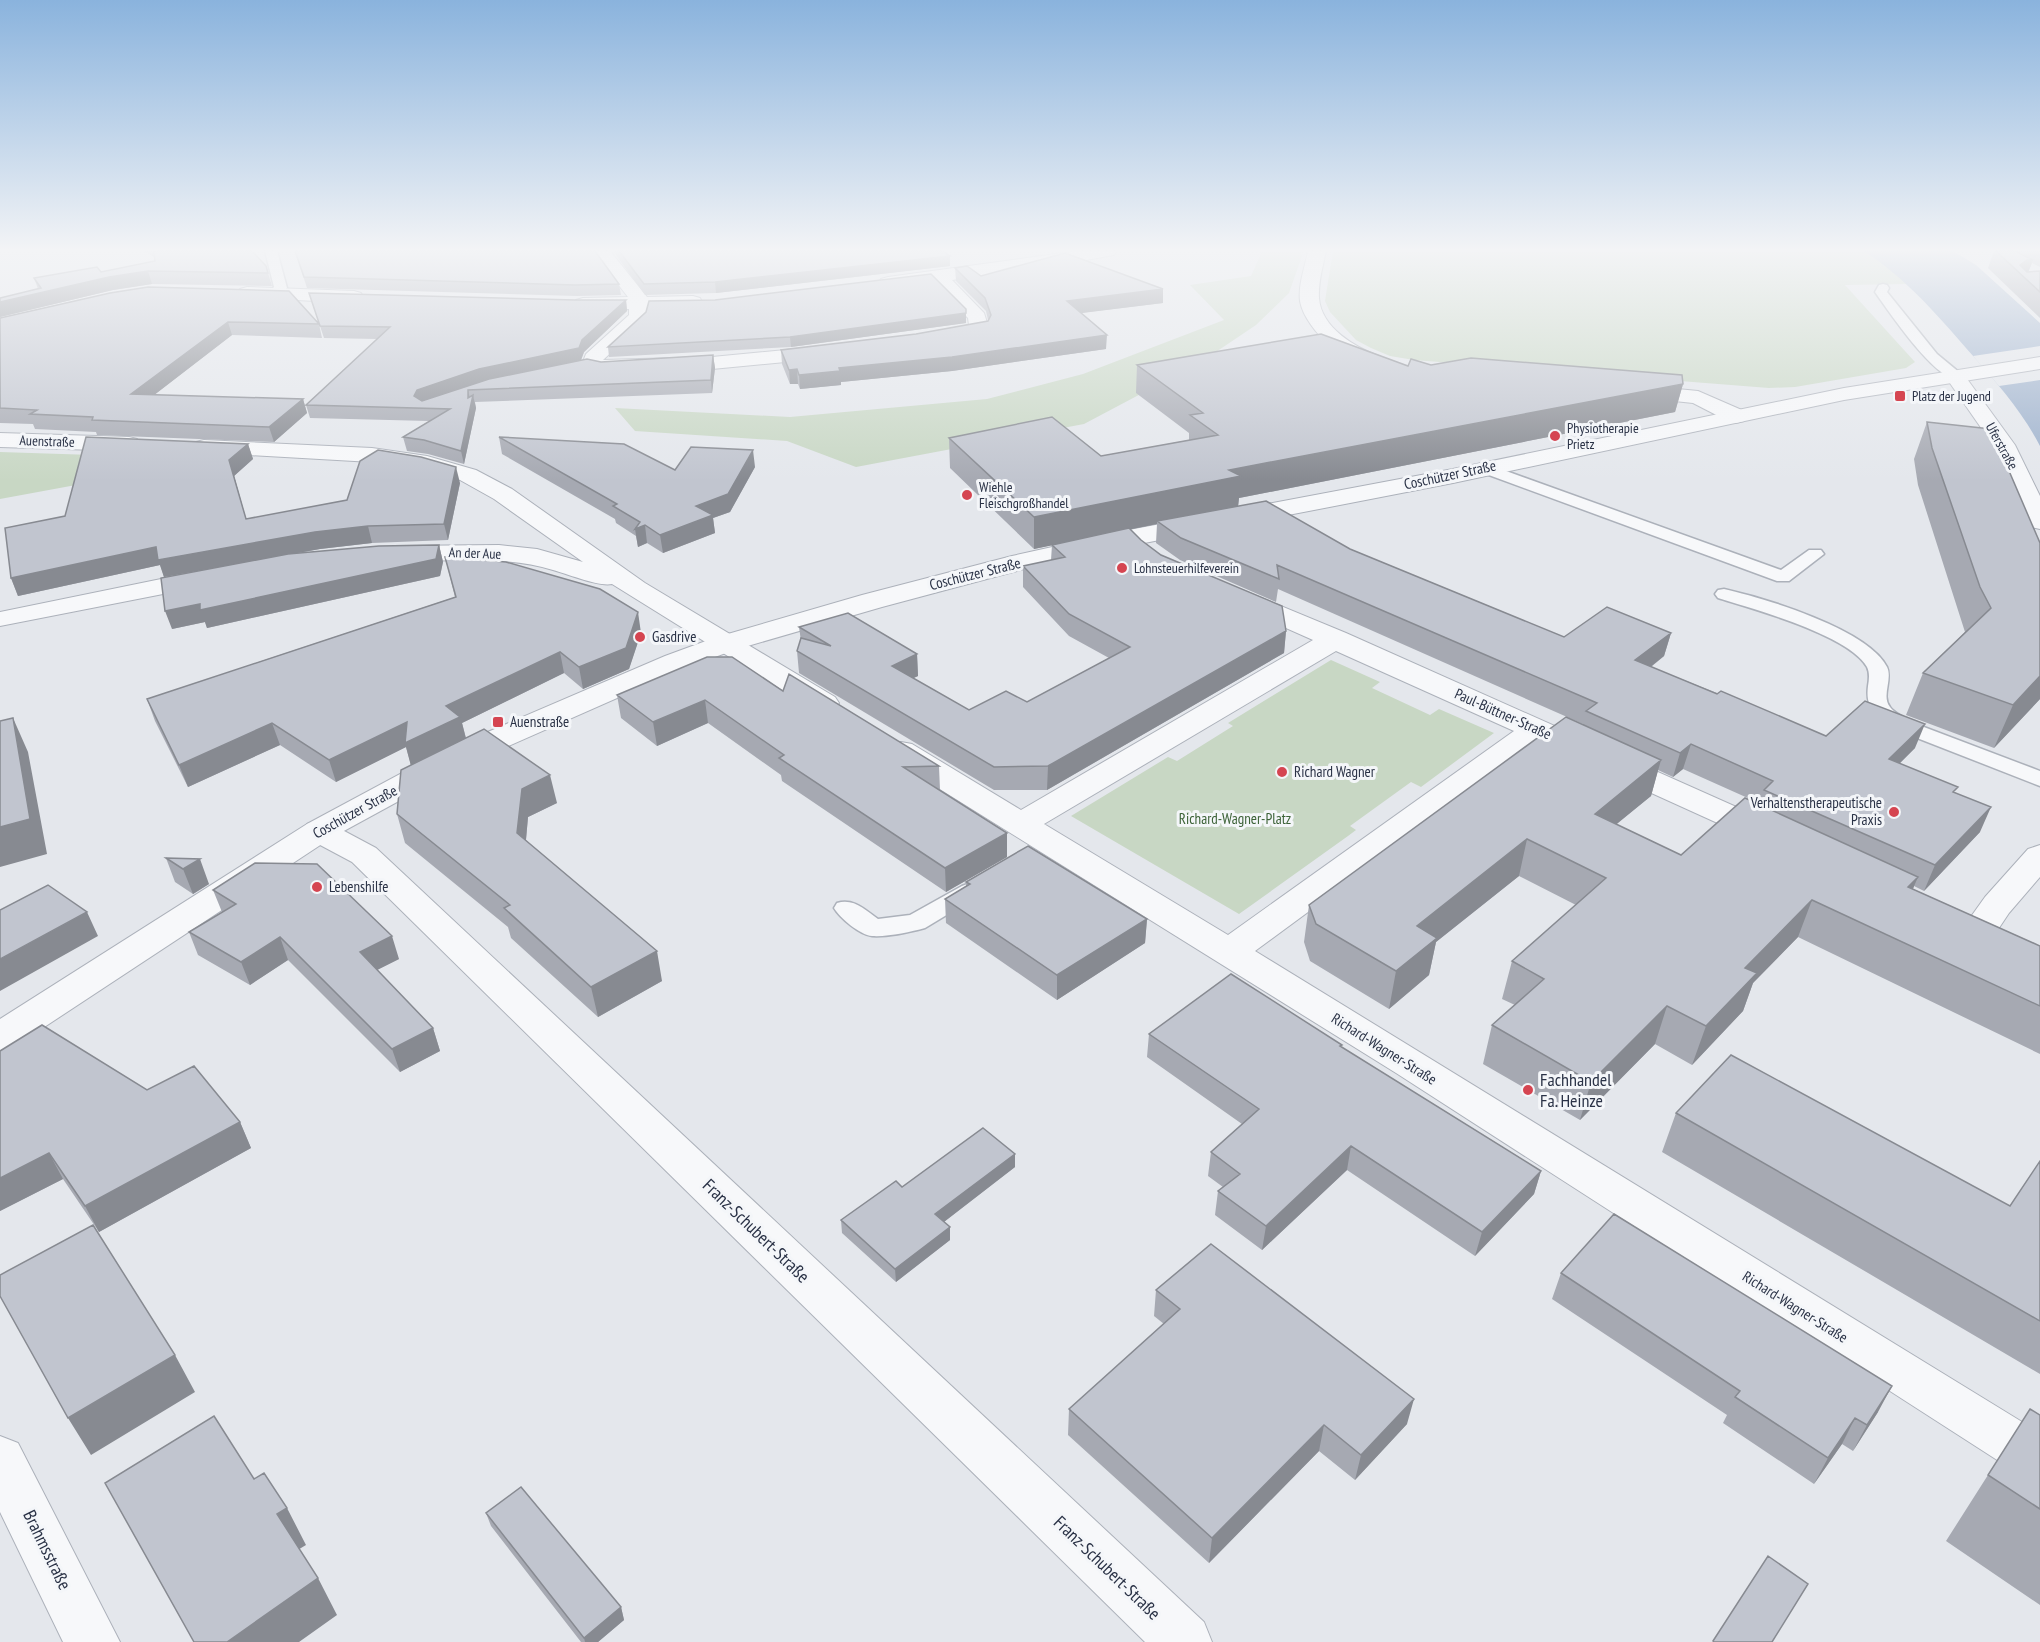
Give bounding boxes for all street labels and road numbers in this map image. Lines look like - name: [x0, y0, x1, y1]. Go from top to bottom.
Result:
- street label: Uferstraße: [1982, 419, 2022, 473]
- street label: Auenstraße: [19, 431, 75, 451]
- street label: Coschützer Straße: [1402, 456, 1498, 494]
- street label: An der Aue: [448, 543, 502, 563]
- street label: Coschützer Straße: [927, 553, 1023, 594]
- street label: Paul-Büttner-Straße: [1452, 684, 1555, 743]
- street label: Coschützer Straße: [309, 781, 400, 843]
- street label: Richard-Wagner-Straße: [1328, 1009, 1441, 1089]
- street label: Franz-Schubert-Straße: [698, 1174, 815, 1287]
- street label: Richard-Wagner-Straße: [1739, 1267, 1852, 1347]
- street label: Brahmsstraße: [18, 1506, 77, 1593]
- street label: Franz-Schubert-Straße: [1049, 1511, 1166, 1624]

